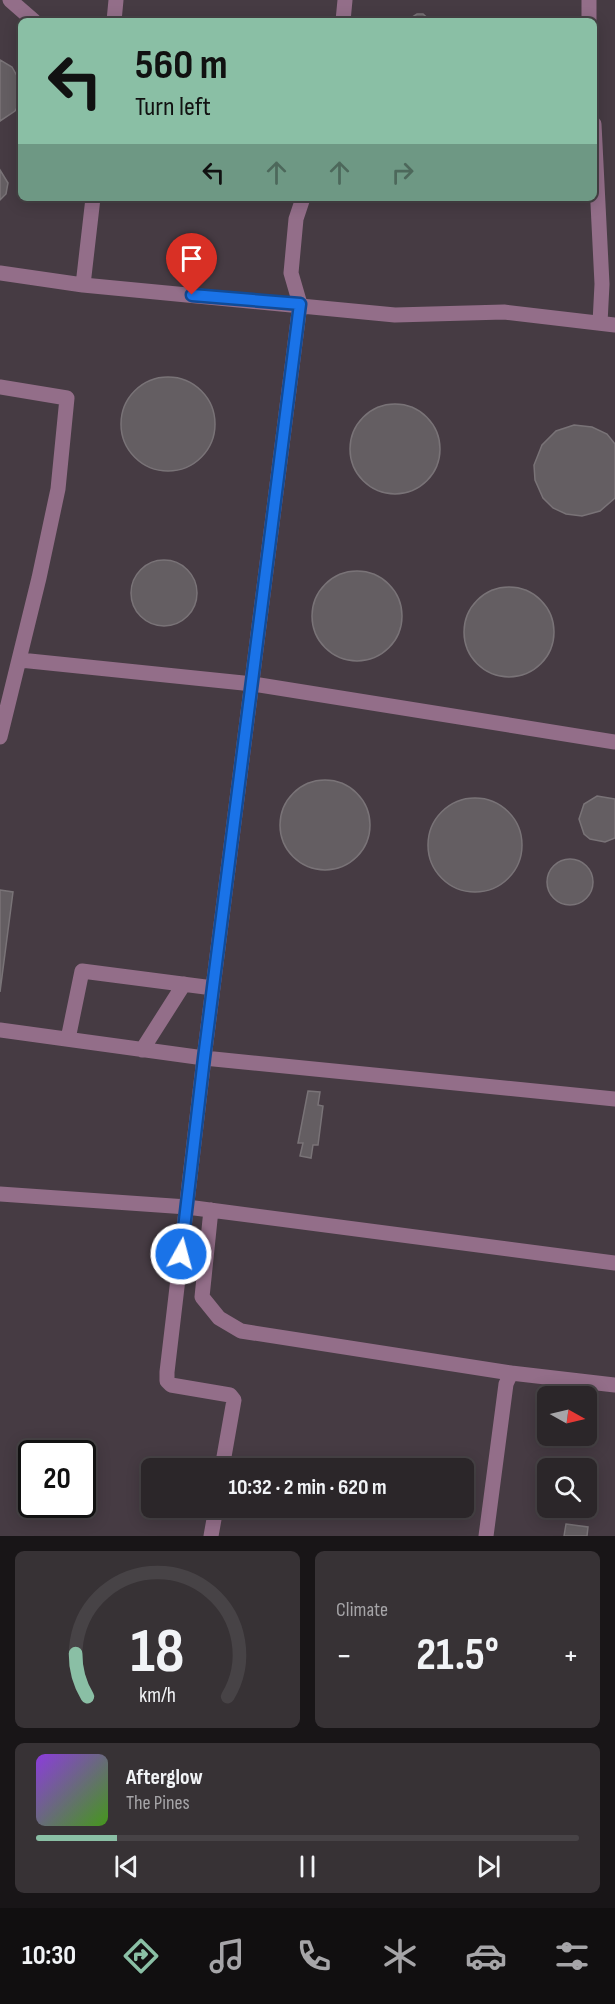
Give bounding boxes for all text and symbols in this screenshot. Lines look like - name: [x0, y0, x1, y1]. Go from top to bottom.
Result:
- text: 560 m: [135, 40, 228, 91]
- icon: left: [36, 42, 114, 120]
- text: Turn left: [135, 91, 211, 123]
- icon: left: [197, 156, 230, 189]
- icon: ahead: [260, 156, 293, 189]
- icon: ahead: [323, 156, 356, 189]
- icon: right: [386, 156, 419, 189]
- pin: [166, 233, 217, 295]
- icon: arrive: [175, 242, 208, 275]
- position arrow: [149, 1222, 213, 1286]
- north arrow: [537, 1386, 597, 1446]
- map controls: [537, 1386, 597, 1518]
- speed limit sign: 20: [18, 1440, 96, 1518]
- button: search: [537, 1458, 597, 1518]
- text: 10:32 · 2 min · 620 m: [229, 1474, 387, 1501]
- text: Climate: [336, 1598, 388, 1622]
- text: 18: [131, 1615, 184, 1690]
- text: 21.5°: [416, 1628, 499, 1683]
- text: −: [336, 1636, 352, 1676]
- text: +: [563, 1636, 579, 1676]
- text: km/h: [139, 1683, 176, 1708]
- text: Afterglow: [126, 1764, 203, 1791]
- text: The Pines: [126, 1791, 190, 1815]
- icon: previous: [110, 1850, 143, 1883]
- icon: pause: [291, 1850, 324, 1883]
- icon: next: [472, 1850, 505, 1883]
- icon: directions: [120, 1935, 162, 1977]
- icon: music: [206, 1935, 248, 1977]
- icon: phone: [293, 1935, 335, 1977]
- icon: climate: [379, 1935, 421, 1977]
- icon: car: [465, 1935, 507, 1977]
- icon: filters: [551, 1935, 593, 1977]
- text: 10:30: [22, 1940, 76, 1972]

